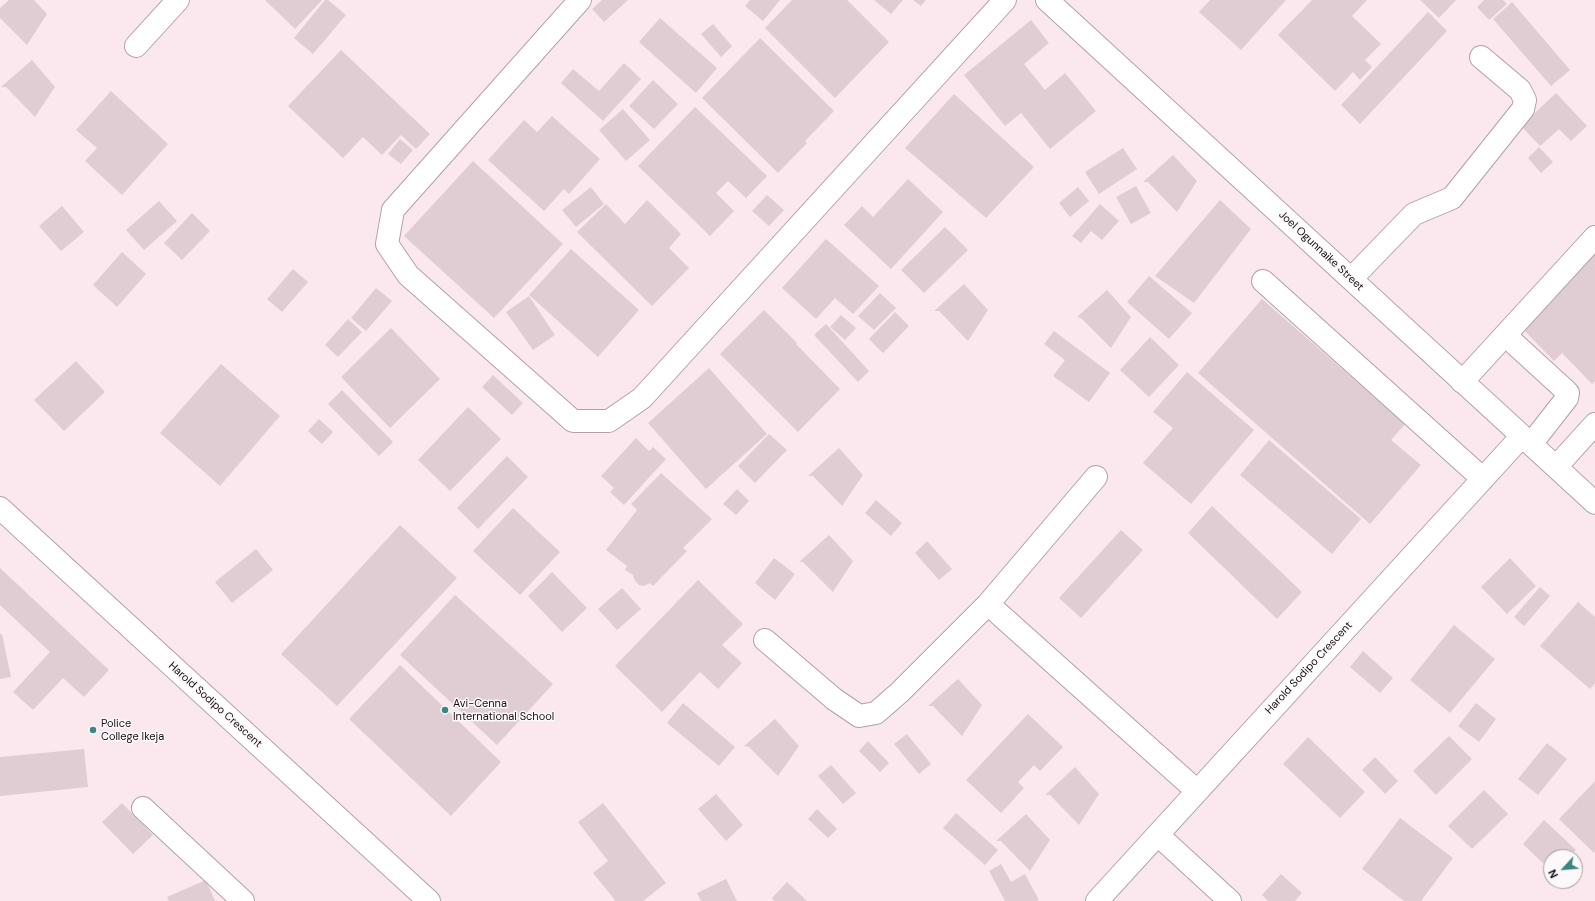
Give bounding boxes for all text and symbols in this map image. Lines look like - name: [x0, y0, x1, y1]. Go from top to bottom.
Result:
- street label: Joel Ogunnaike Street: [1276, 208, 1366, 294]
- street label: Harold Sodipo Crescent: [1263, 619, 1355, 717]
- street label: Harold Sodipo Crescent: [165, 659, 265, 751]
- place label: Avi-Cenna International School: [453, 697, 554, 723]
- marker: Avi-Cenna International School: [440, 705, 450, 715]
- place label: Police College Ikeja: [101, 717, 164, 743]
- marker: Police College Ikeja: [88, 725, 98, 735]
- north arrow: [1543, 849, 1583, 889]
- text: N: [1545, 867, 1561, 880]

